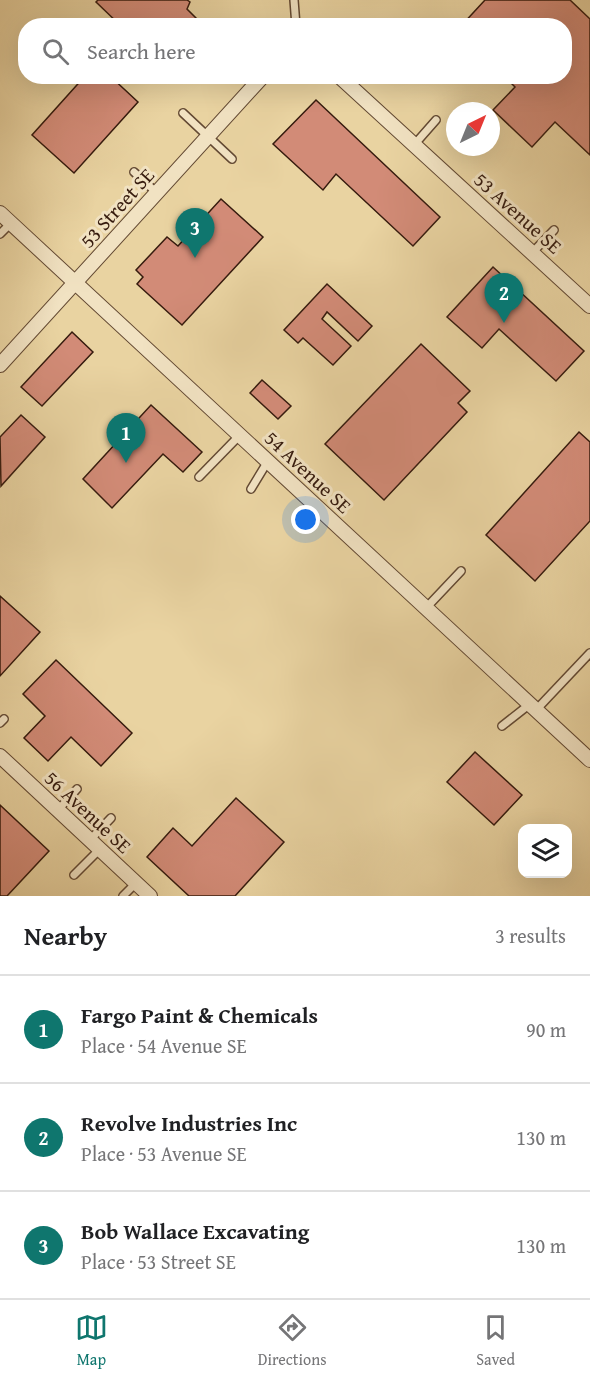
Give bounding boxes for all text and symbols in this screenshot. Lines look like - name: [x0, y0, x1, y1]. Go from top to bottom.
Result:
- search box: [18, 18, 572, 84]
- icon: search: [39, 35, 72, 68]
- text: Search here: [87, 35, 196, 67]
- north arrow: [446, 102, 500, 156]
- street label: 53 Street SE: [73, 161, 160, 254]
- street label: 53 Avenue SE: [468, 165, 569, 260]
- pin: 3: [176, 208, 214, 258]
- pin: 2: [484, 274, 524, 323]
- pin: 1: [106, 414, 146, 463]
- street label: 54 Avenue SE: [258, 424, 358, 520]
- your location: [291, 505, 320, 534]
- street label: 56 Avenue SE: [38, 764, 138, 860]
- map controls: [518, 824, 572, 878]
- button: layers: [518, 824, 572, 878]
- text: Nearby: [24, 916, 107, 955]
- text: 3 results: [495, 921, 566, 950]
- text: Fargo Paint & Chemicals: [81, 999, 318, 1031]
- text: 1: [38, 1015, 49, 1044]
- text: 90 m: [526, 1015, 566, 1044]
- text: Place · 54 Avenue SE: [81, 1031, 247, 1060]
- text: Revolve Industries Inc: [81, 1107, 297, 1139]
- text: 2: [38, 1123, 49, 1152]
- text: 130 m: [516, 1123, 566, 1152]
- text: Place · 53 Avenue SE: [81, 1139, 247, 1168]
- text: Bob Wallace Excavating: [81, 1215, 309, 1247]
- text: 3: [38, 1231, 49, 1260]
- text: 130 m: [516, 1231, 566, 1260]
- text: Place · 53 Street SE: [81, 1247, 236, 1276]
- tab: Map: [75, 1311, 108, 1371]
- tab: Directions: [258, 1311, 327, 1371]
- tab: Saved: [476, 1311, 515, 1371]

